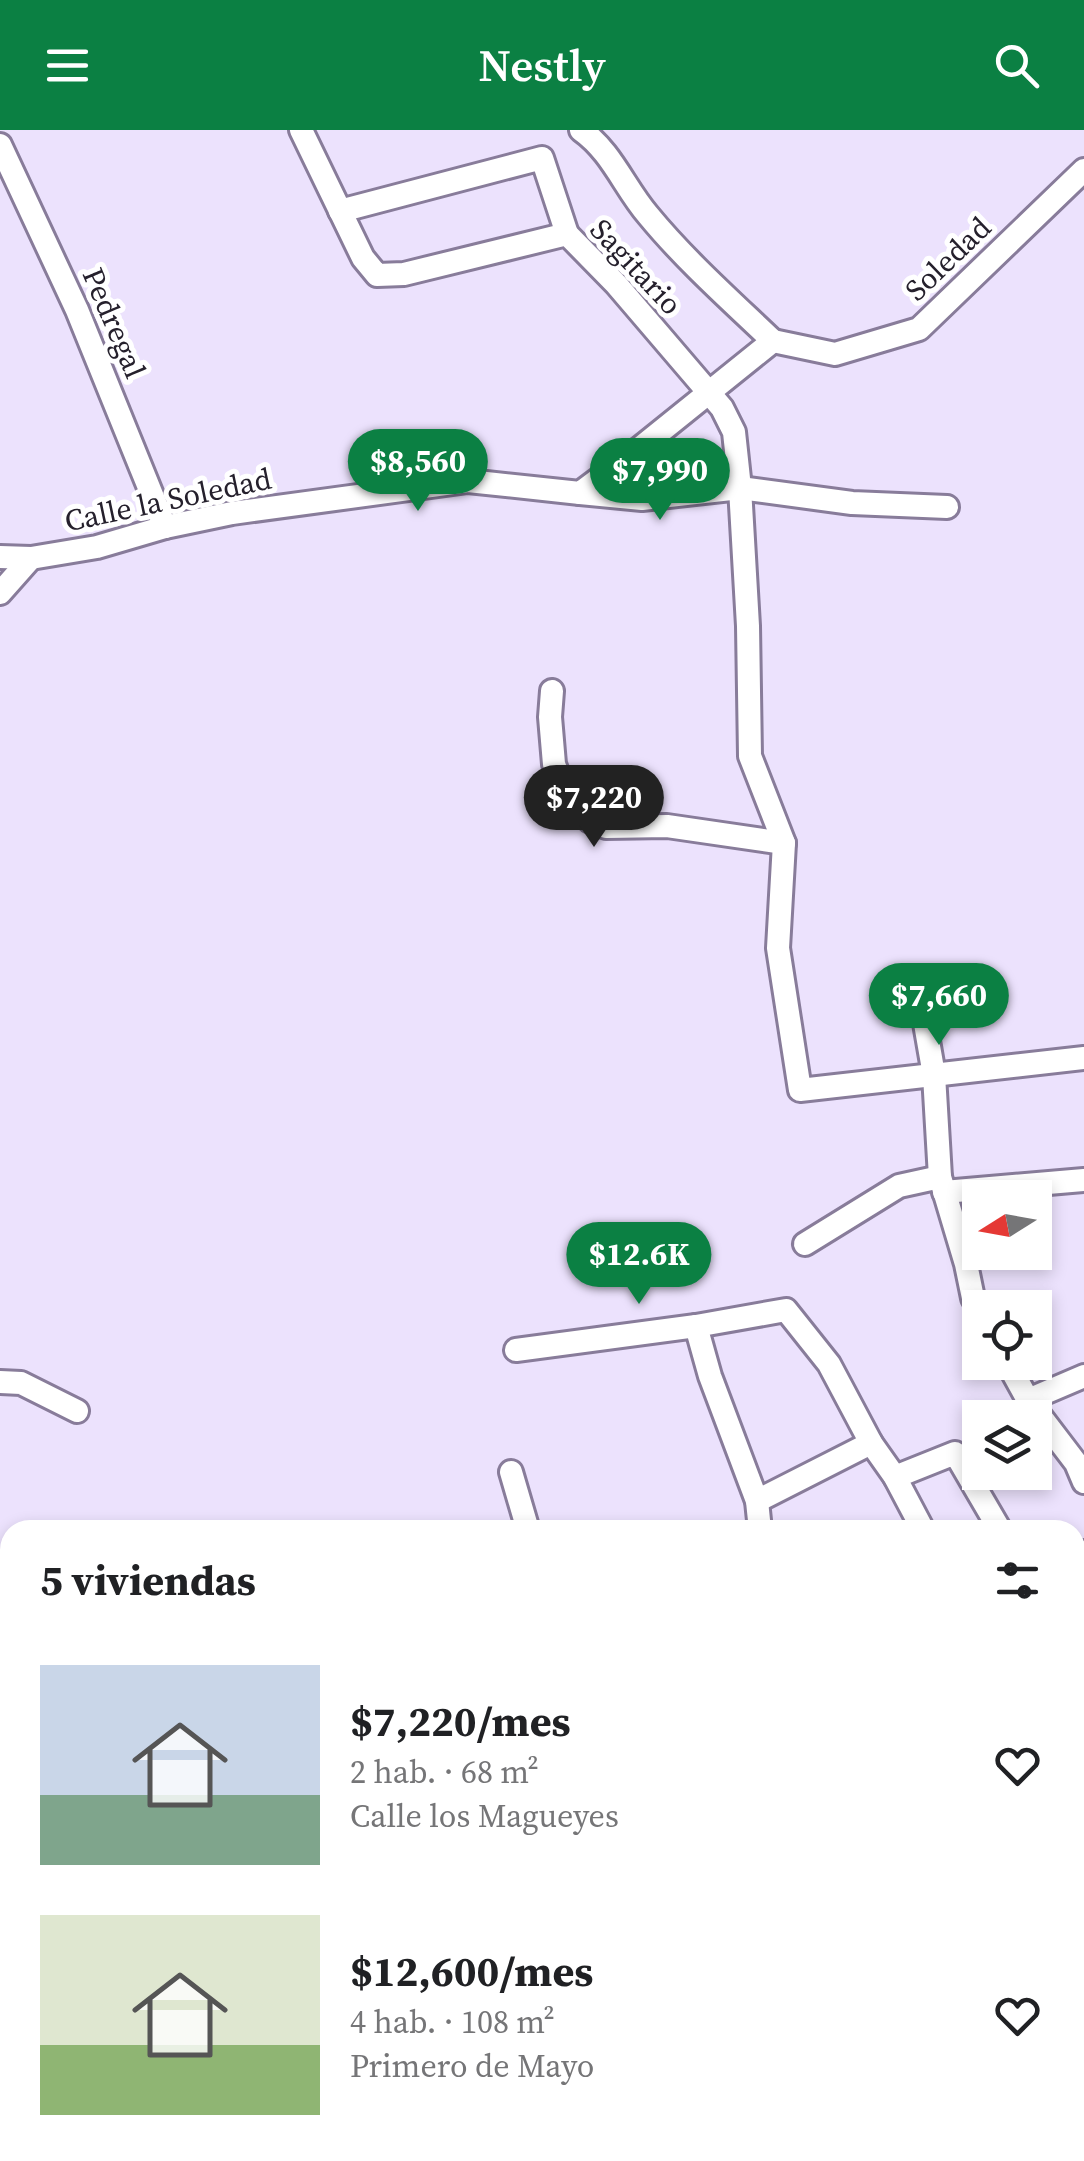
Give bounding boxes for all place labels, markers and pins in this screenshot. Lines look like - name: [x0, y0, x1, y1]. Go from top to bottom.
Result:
- pin: $8,560: [337, 429, 499, 514]
- pin: $7,990: [579, 438, 741, 523]
- pin: $7,220: [513, 765, 675, 850]
- pin: $7,660: [858, 963, 1020, 1048]
- pin: $12.6K: [558, 1222, 720, 1307]

